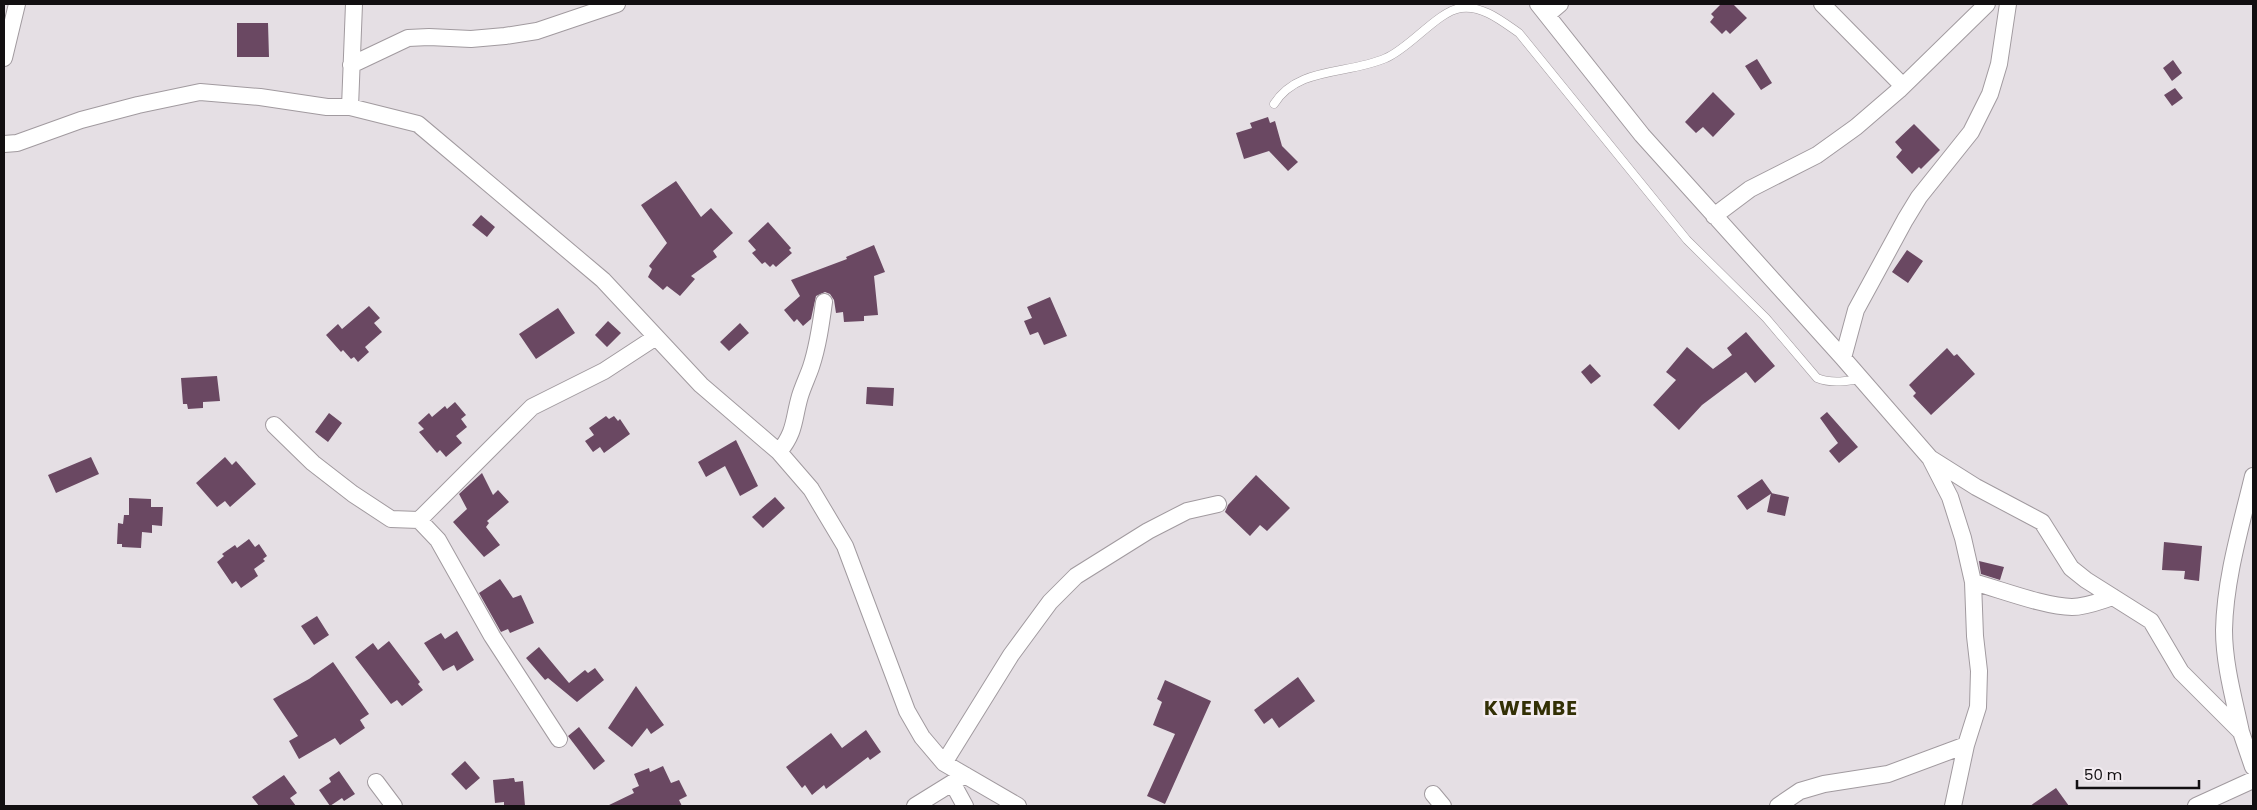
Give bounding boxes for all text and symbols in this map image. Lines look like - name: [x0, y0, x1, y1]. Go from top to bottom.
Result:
- district label: KWEMBE: [1484, 694, 1578, 722]
- scale bar: [2077, 758, 2200, 790]
- text: 50 m: [2084, 764, 2122, 785]

